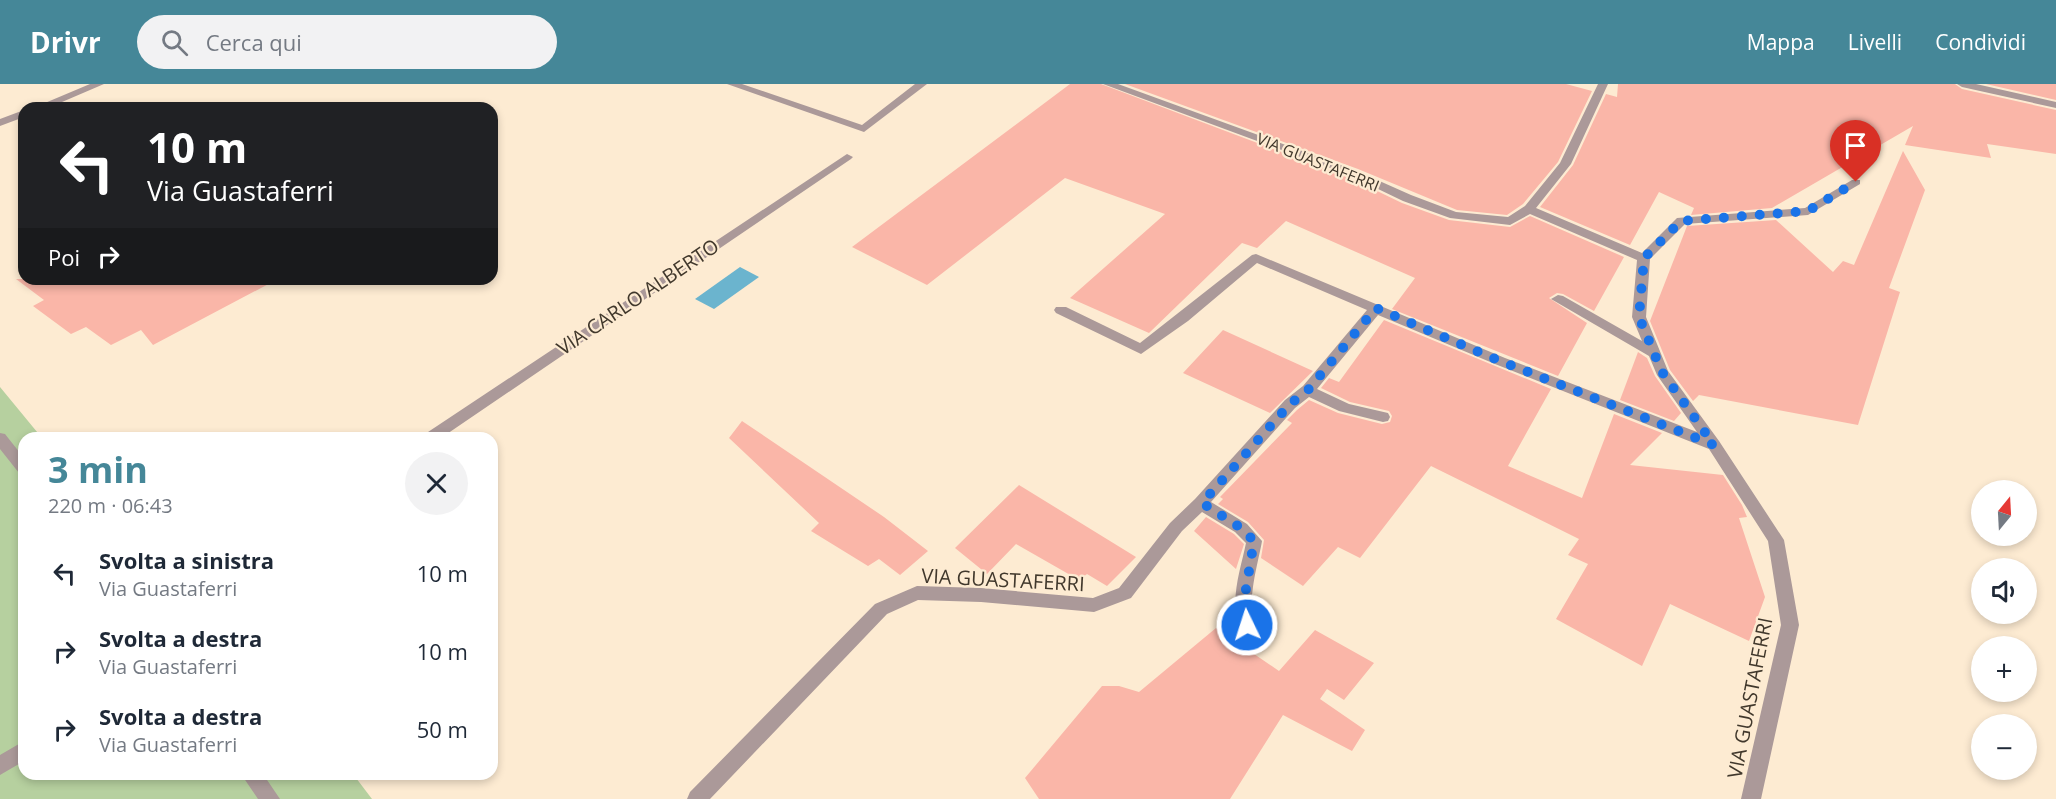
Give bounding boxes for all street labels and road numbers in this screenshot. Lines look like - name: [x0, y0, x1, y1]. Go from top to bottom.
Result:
- street label: VIA GUASTAFERRI: [1253, 127, 1383, 197]
- street label: VIA CARLO ALBERTO: [551, 232, 724, 361]
- street label: VIA GUASTAFERRI: [921, 562, 1085, 597]
- street label: VIA GUASTAFERRI: [1721, 615, 1778, 781]

